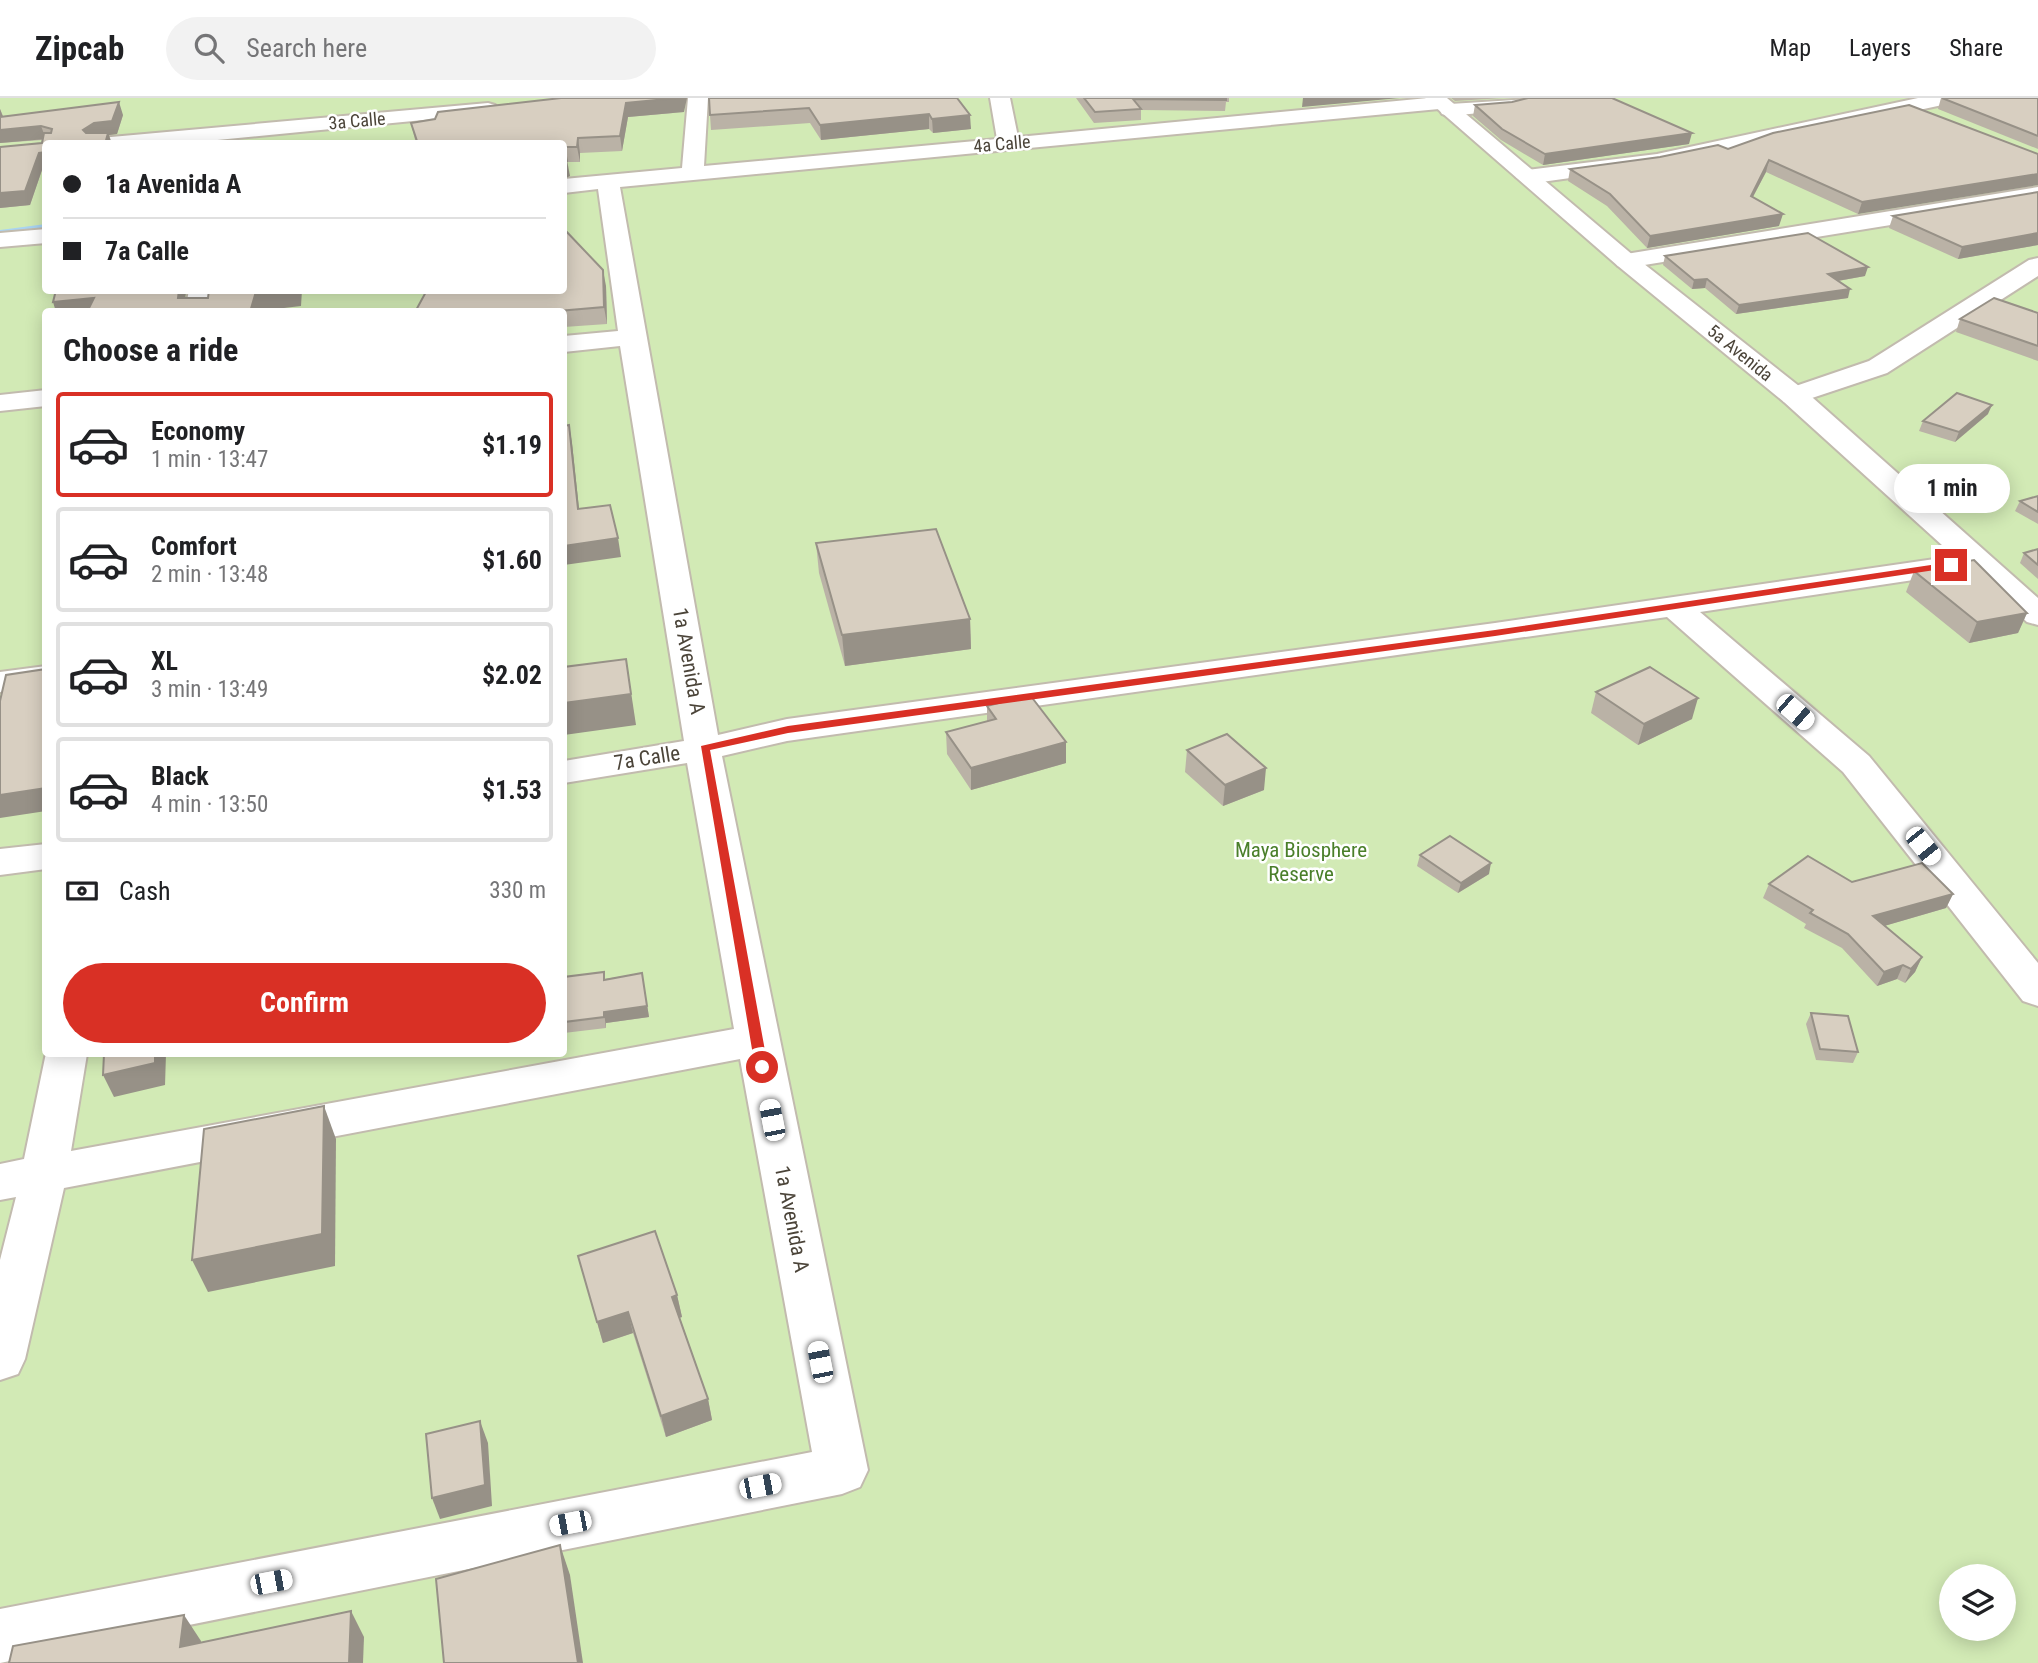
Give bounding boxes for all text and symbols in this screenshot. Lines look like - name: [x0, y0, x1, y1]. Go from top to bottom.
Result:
- search box: [166, 17, 656, 80]
- text: Zipcab: [35, 29, 124, 68]
- icon: search: [190, 29, 228, 67]
- text: Search here: [246, 33, 367, 63]
- text: Map: [1770, 34, 1811, 62]
- text: Layers: [1849, 34, 1911, 62]
- text: Share: [1949, 34, 2003, 62]
- street label: 3a Calle: [328, 108, 386, 133]
- street label: 4a Calle: [973, 131, 1031, 156]
- text: 1a Avenida A: [105, 169, 241, 199]
- text: 7a Calle: [105, 236, 189, 266]
- street label: 5a Avenida: [1703, 320, 1777, 385]
- text: Choose a ride: [63, 331, 238, 369]
- icon: car: [67, 413, 130, 476]
- text: Economy: [151, 416, 245, 446]
- text: $1.19: [482, 430, 542, 460]
- text: 1 min · 13:47: [151, 446, 268, 473]
- callout: 1 min: [1893, 463, 2009, 512]
- text: 1 min: [1926, 475, 1978, 502]
- icon: car: [67, 528, 130, 591]
- text: Comfort: [151, 531, 237, 561]
- text: $1.60: [482, 545, 542, 575]
- route end: [1935, 549, 1967, 581]
- text: 2 min · 13:48: [151, 561, 268, 588]
- street label: 1a Avenida A: [668, 606, 710, 716]
- icon: car: [67, 643, 130, 706]
- text: XL: [151, 646, 178, 676]
- text: $2.02: [482, 660, 542, 690]
- text: 3 min · 13:49: [151, 676, 268, 703]
- car: [1773, 690, 1818, 734]
- street label: 7a Calle: [612, 741, 682, 775]
- icon: car: [67, 758, 130, 821]
- text: Black: [151, 761, 209, 791]
- text: $1.53: [482, 775, 542, 805]
- text: 4 min · 13:50: [151, 791, 268, 818]
- car: [1902, 823, 1945, 869]
- park label: Maya Biosphere Reserve: [1235, 838, 1367, 886]
- icon: cash: [63, 872, 101, 910]
- text: Cash: [119, 876, 171, 906]
- text: 330 m: [489, 877, 546, 904]
- button: Confirm: [63, 963, 546, 1043]
- route start: [746, 1051, 778, 1083]
- car: [758, 1097, 787, 1143]
- street label: 1a Avenida A: [770, 1164, 814, 1274]
- car: [806, 1339, 835, 1385]
- car: [738, 1472, 783, 1500]
- car: [548, 1509, 593, 1537]
- map controls: [1939, 1564, 2016, 1641]
- button: layers: [1939, 1564, 2016, 1641]
- car: [249, 1568, 294, 1596]

